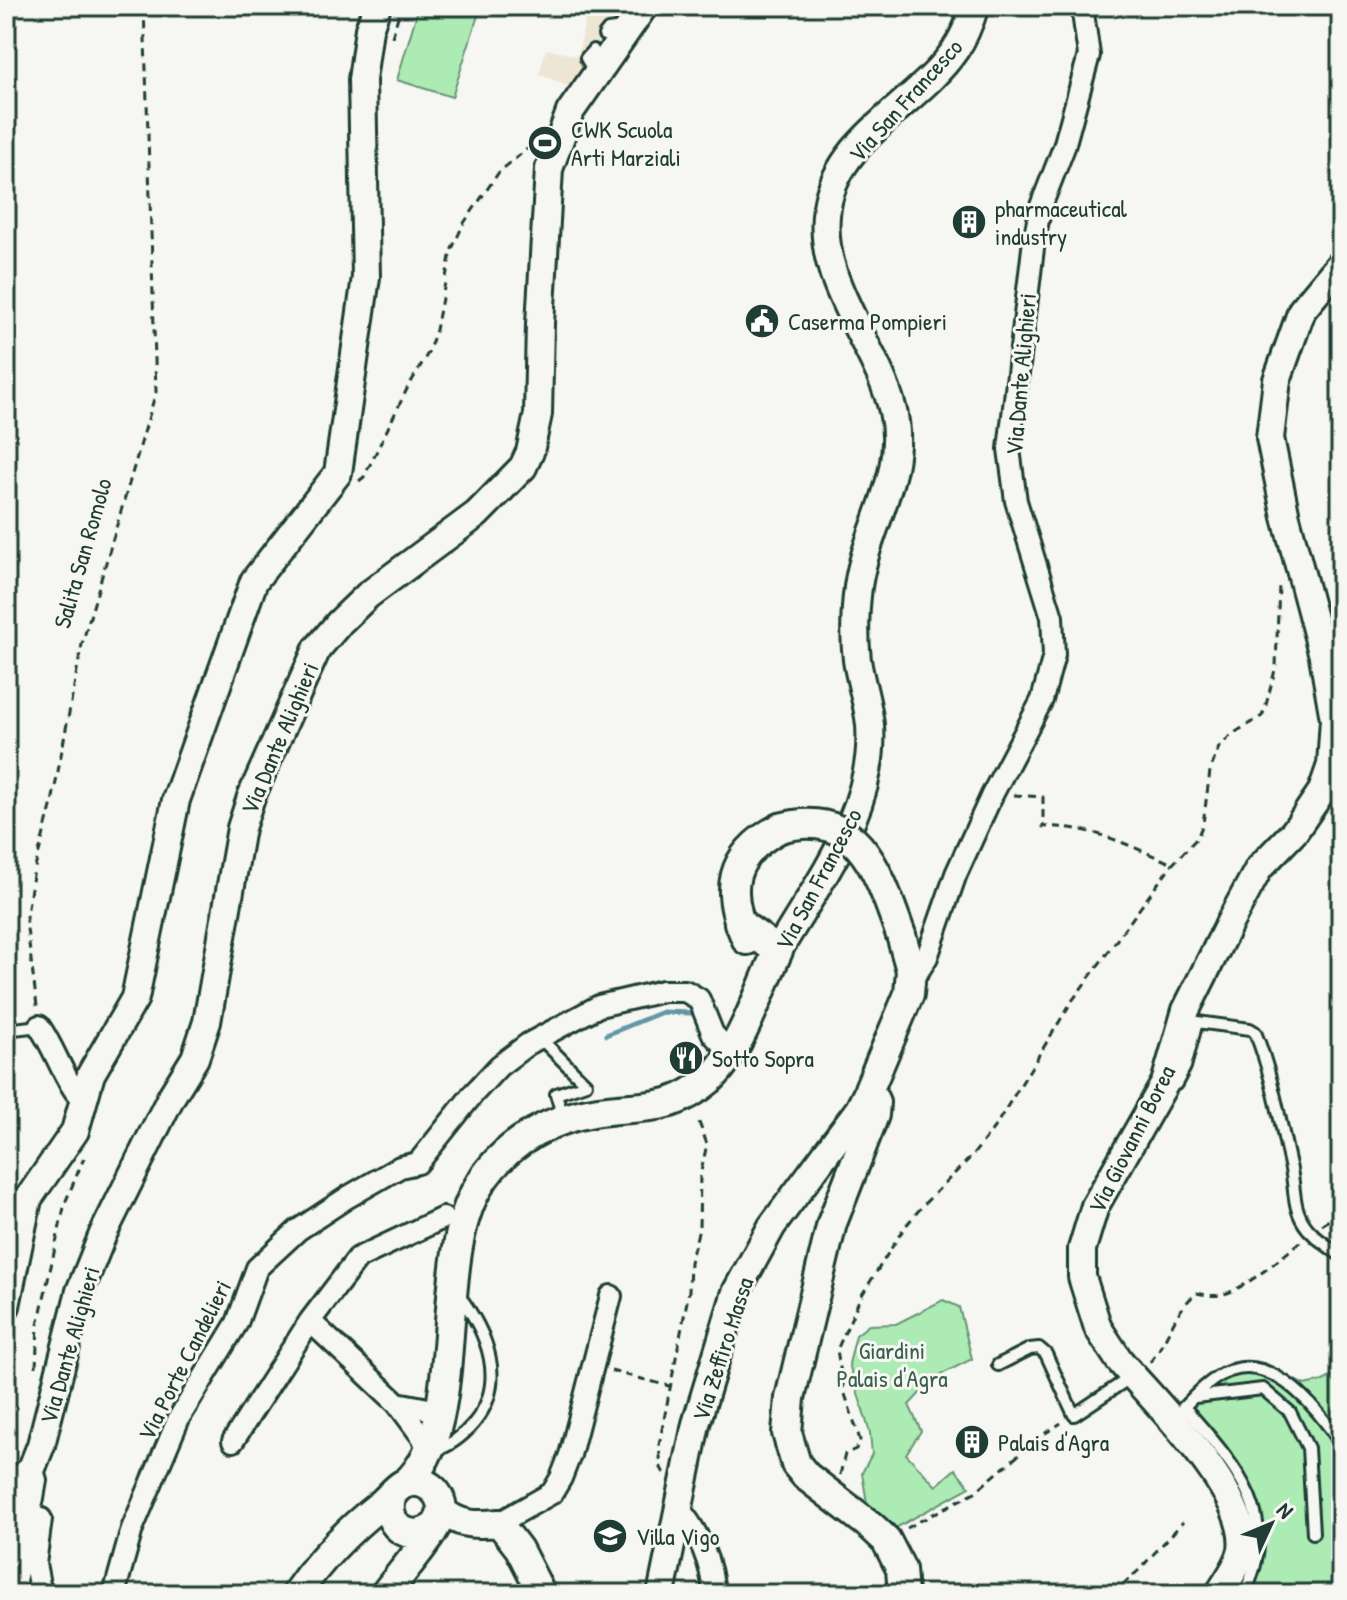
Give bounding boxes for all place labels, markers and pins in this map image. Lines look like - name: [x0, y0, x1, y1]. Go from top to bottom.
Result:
- place label: CWK Scuola Arti Marziali: [571, 113, 681, 173]
- sports icon: CWK Scuola Arti Marziali: [526, 124, 564, 162]
- place label: pharmaceutical industry: [995, 192, 1128, 252]
- building icon: pharmaceutical industry: [950, 203, 988, 241]
- public building icon: Caserma Pompieri: [743, 302, 781, 340]
- place label: Caserma Pompieri: [788, 305, 947, 337]
- restaurant icon: Sotto Sopra: [667, 1039, 705, 1077]
- place label: Sotto Sopra: [712, 1042, 814, 1074]
- building icon: Palais d'Agra: [953, 1423, 991, 1461]
- place label: Palais d'Agra: [998, 1426, 1109, 1458]
- school or university icon: Villa Vigo: [591, 1517, 629, 1555]
- place label: Villa Vigo: [636, 1520, 720, 1552]

